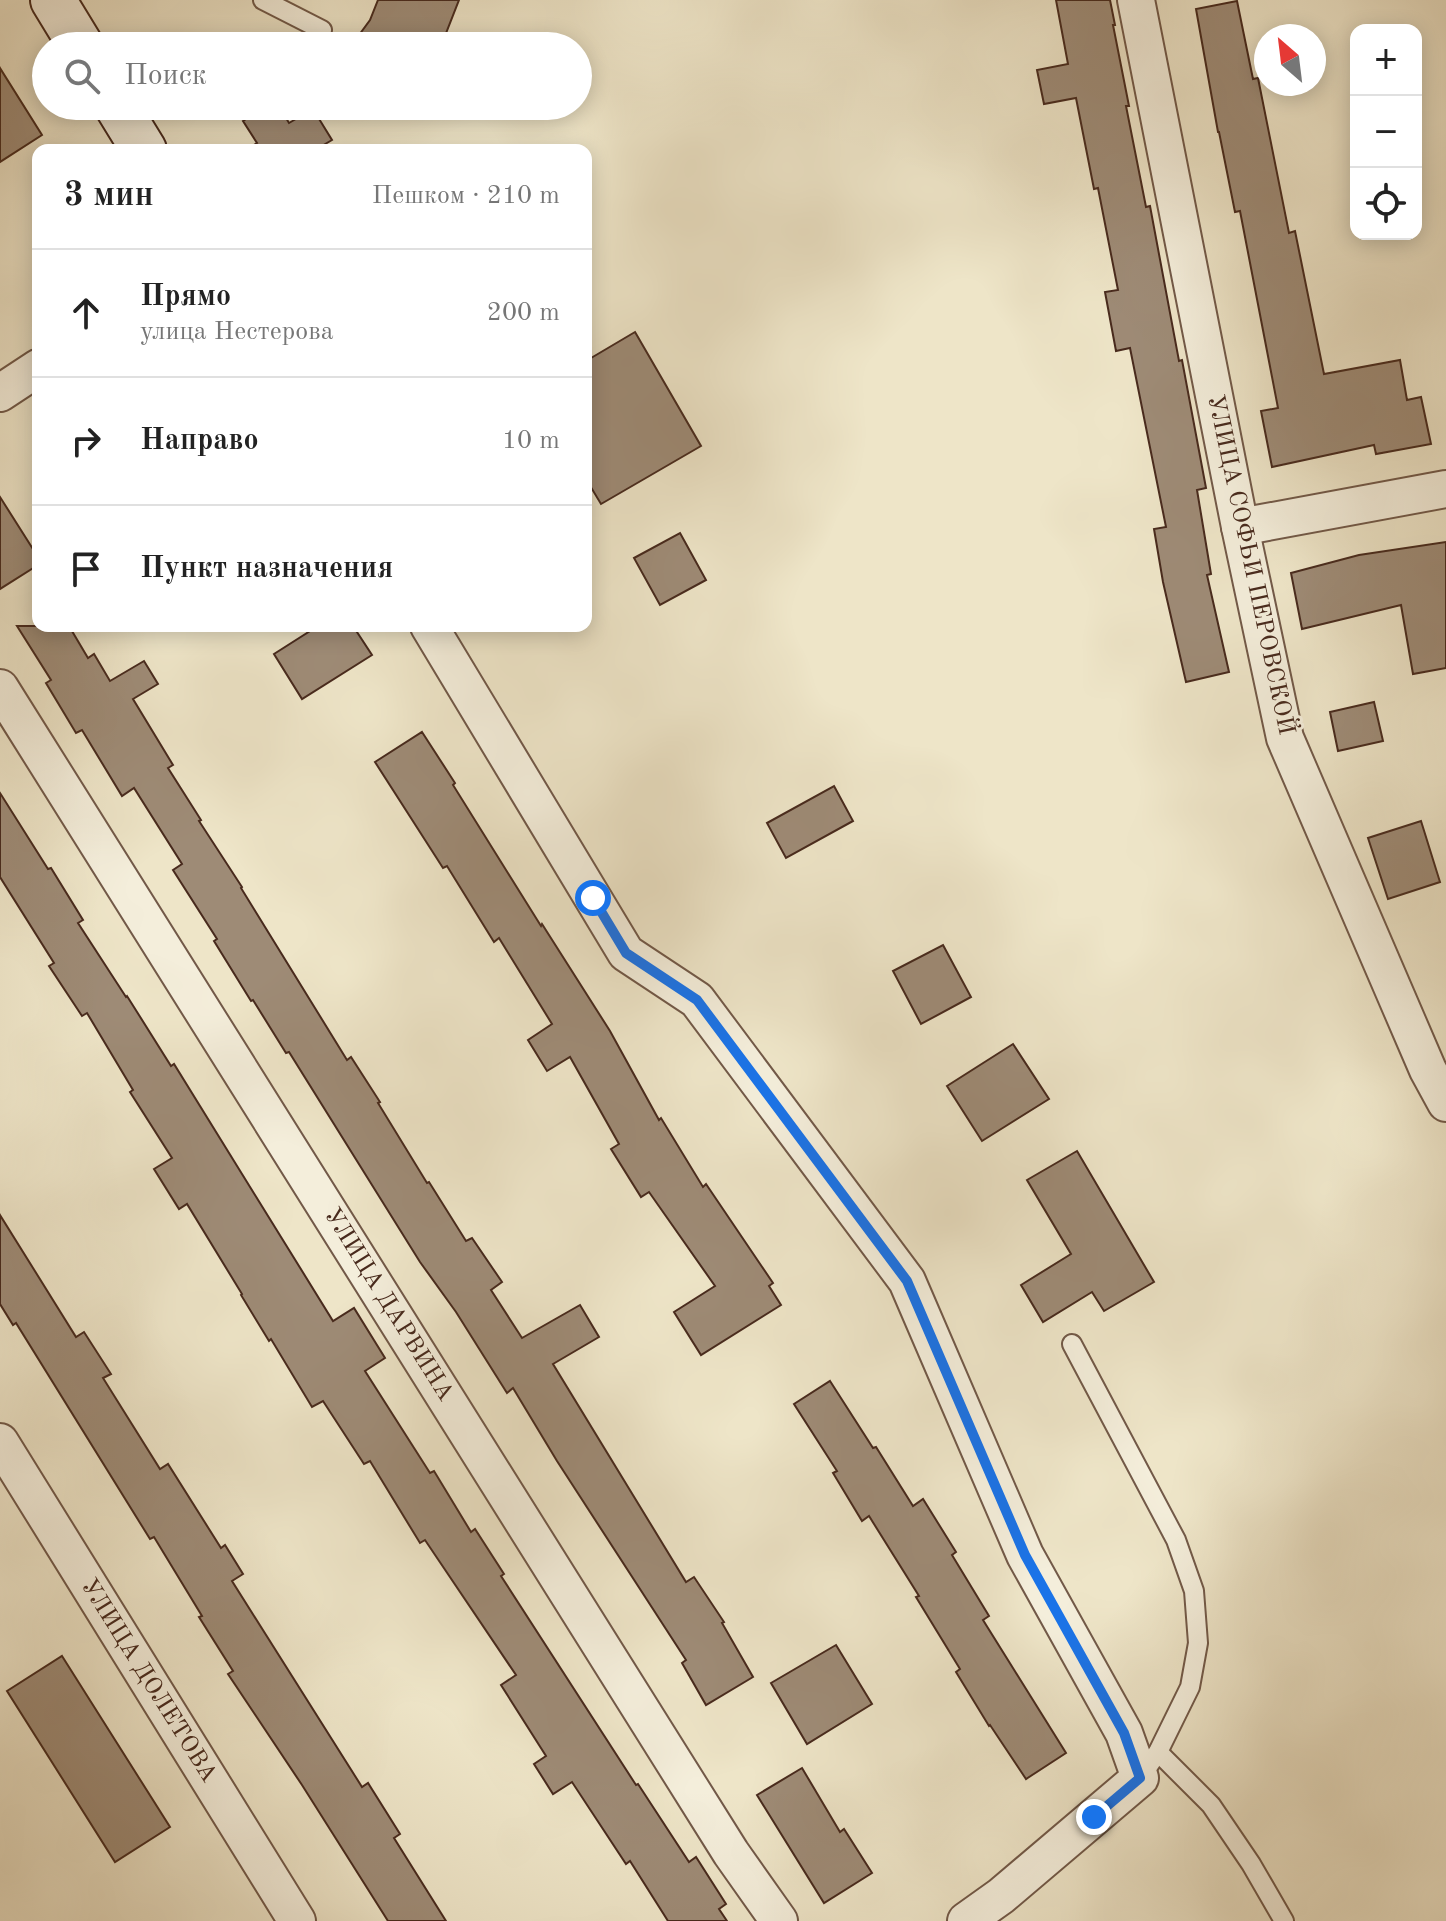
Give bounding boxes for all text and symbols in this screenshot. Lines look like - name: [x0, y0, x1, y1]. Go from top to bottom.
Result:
- north arrow: [1254, 24, 1326, 96]
- map controls: [1350, 24, 1422, 240]
- button: +: [1350, 24, 1422, 96]
- search box: [32, 32, 592, 120]
- icon: search: [60, 54, 104, 98]
- text: Поиск: [124, 61, 207, 91]
- button: −: [1350, 96, 1422, 168]
- button: locate: [1350, 168, 1422, 240]
- text: 3 мин: [64, 179, 154, 213]
- text: Пешком · 210 m: [372, 183, 560, 209]
- text: Прямо: [140, 282, 231, 312]
- icon: ahead: [64, 291, 108, 335]
- text: 200 m: [487, 300, 560, 326]
- text: улица Нестерова: [140, 319, 334, 345]
- street label: УЛИЦА СОФЬИ ПЕРОВСКОЙ: [1202, 392, 1303, 737]
- icon: right: [64, 419, 108, 463]
- text: Направо: [140, 426, 259, 456]
- text: 10 m: [502, 428, 560, 454]
- icon: arrive: [64, 547, 108, 591]
- text: Пункт назначения: [140, 554, 393, 584]
- route start: [575, 880, 611, 916]
- street label: УЛИЦА ДАРВИНА: [319, 1204, 457, 1406]
- street label: УЛИЦА ДОЛЕТОВА: [76, 1575, 220, 1787]
- route end: [1076, 1799, 1112, 1835]

